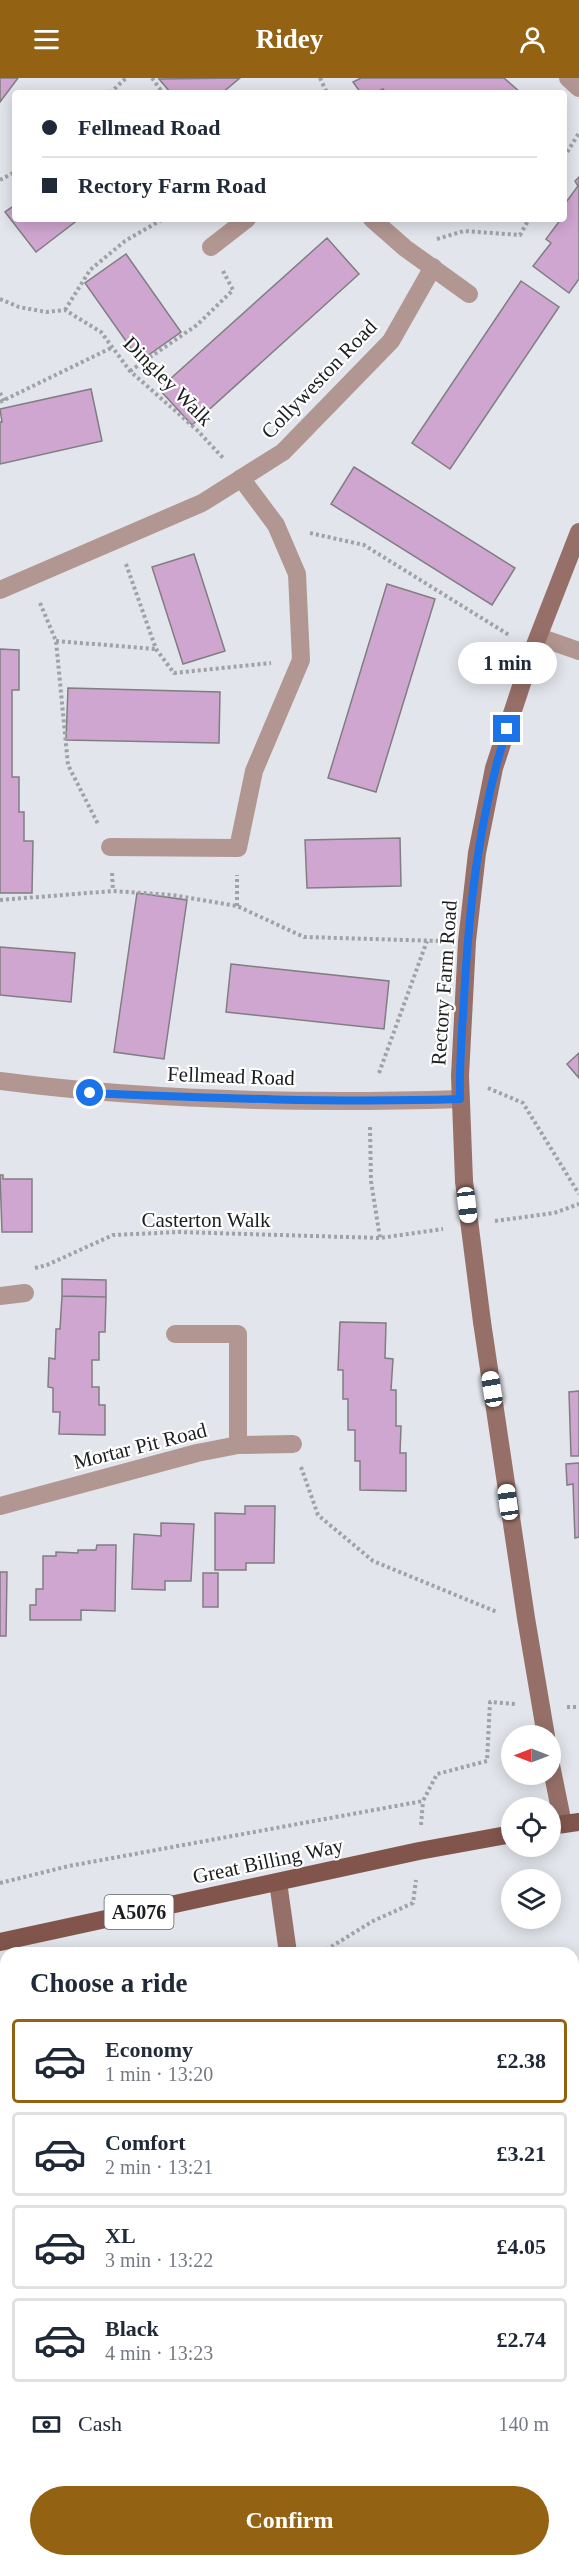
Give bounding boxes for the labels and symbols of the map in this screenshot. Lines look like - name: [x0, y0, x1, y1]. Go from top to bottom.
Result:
- street label: Collyweston Road: [256, 314, 382, 443]
- street label: Dingley Walk: [118, 331, 218, 431]
- callout: 1 min: [458, 642, 556, 684]
- route end: [493, 715, 520, 742]
- street label: Rectory Farm Road: [426, 899, 462, 1066]
- street label: Fellmead Road: [167, 1062, 296, 1090]
- route start: [76, 1079, 103, 1106]
- car: [456, 1186, 478, 1224]
- street label: Casterton Walk: [141, 1208, 271, 1232]
- car: [480, 1370, 504, 1408]
- street label: Mortar Pit Road: [71, 1418, 210, 1474]
- car: [497, 1483, 519, 1521]
- north arrow: [501, 1725, 561, 1785]
- street label: Great Billing Way: [191, 1833, 346, 1889]
- road number: A5076: [104, 1895, 174, 1929]

